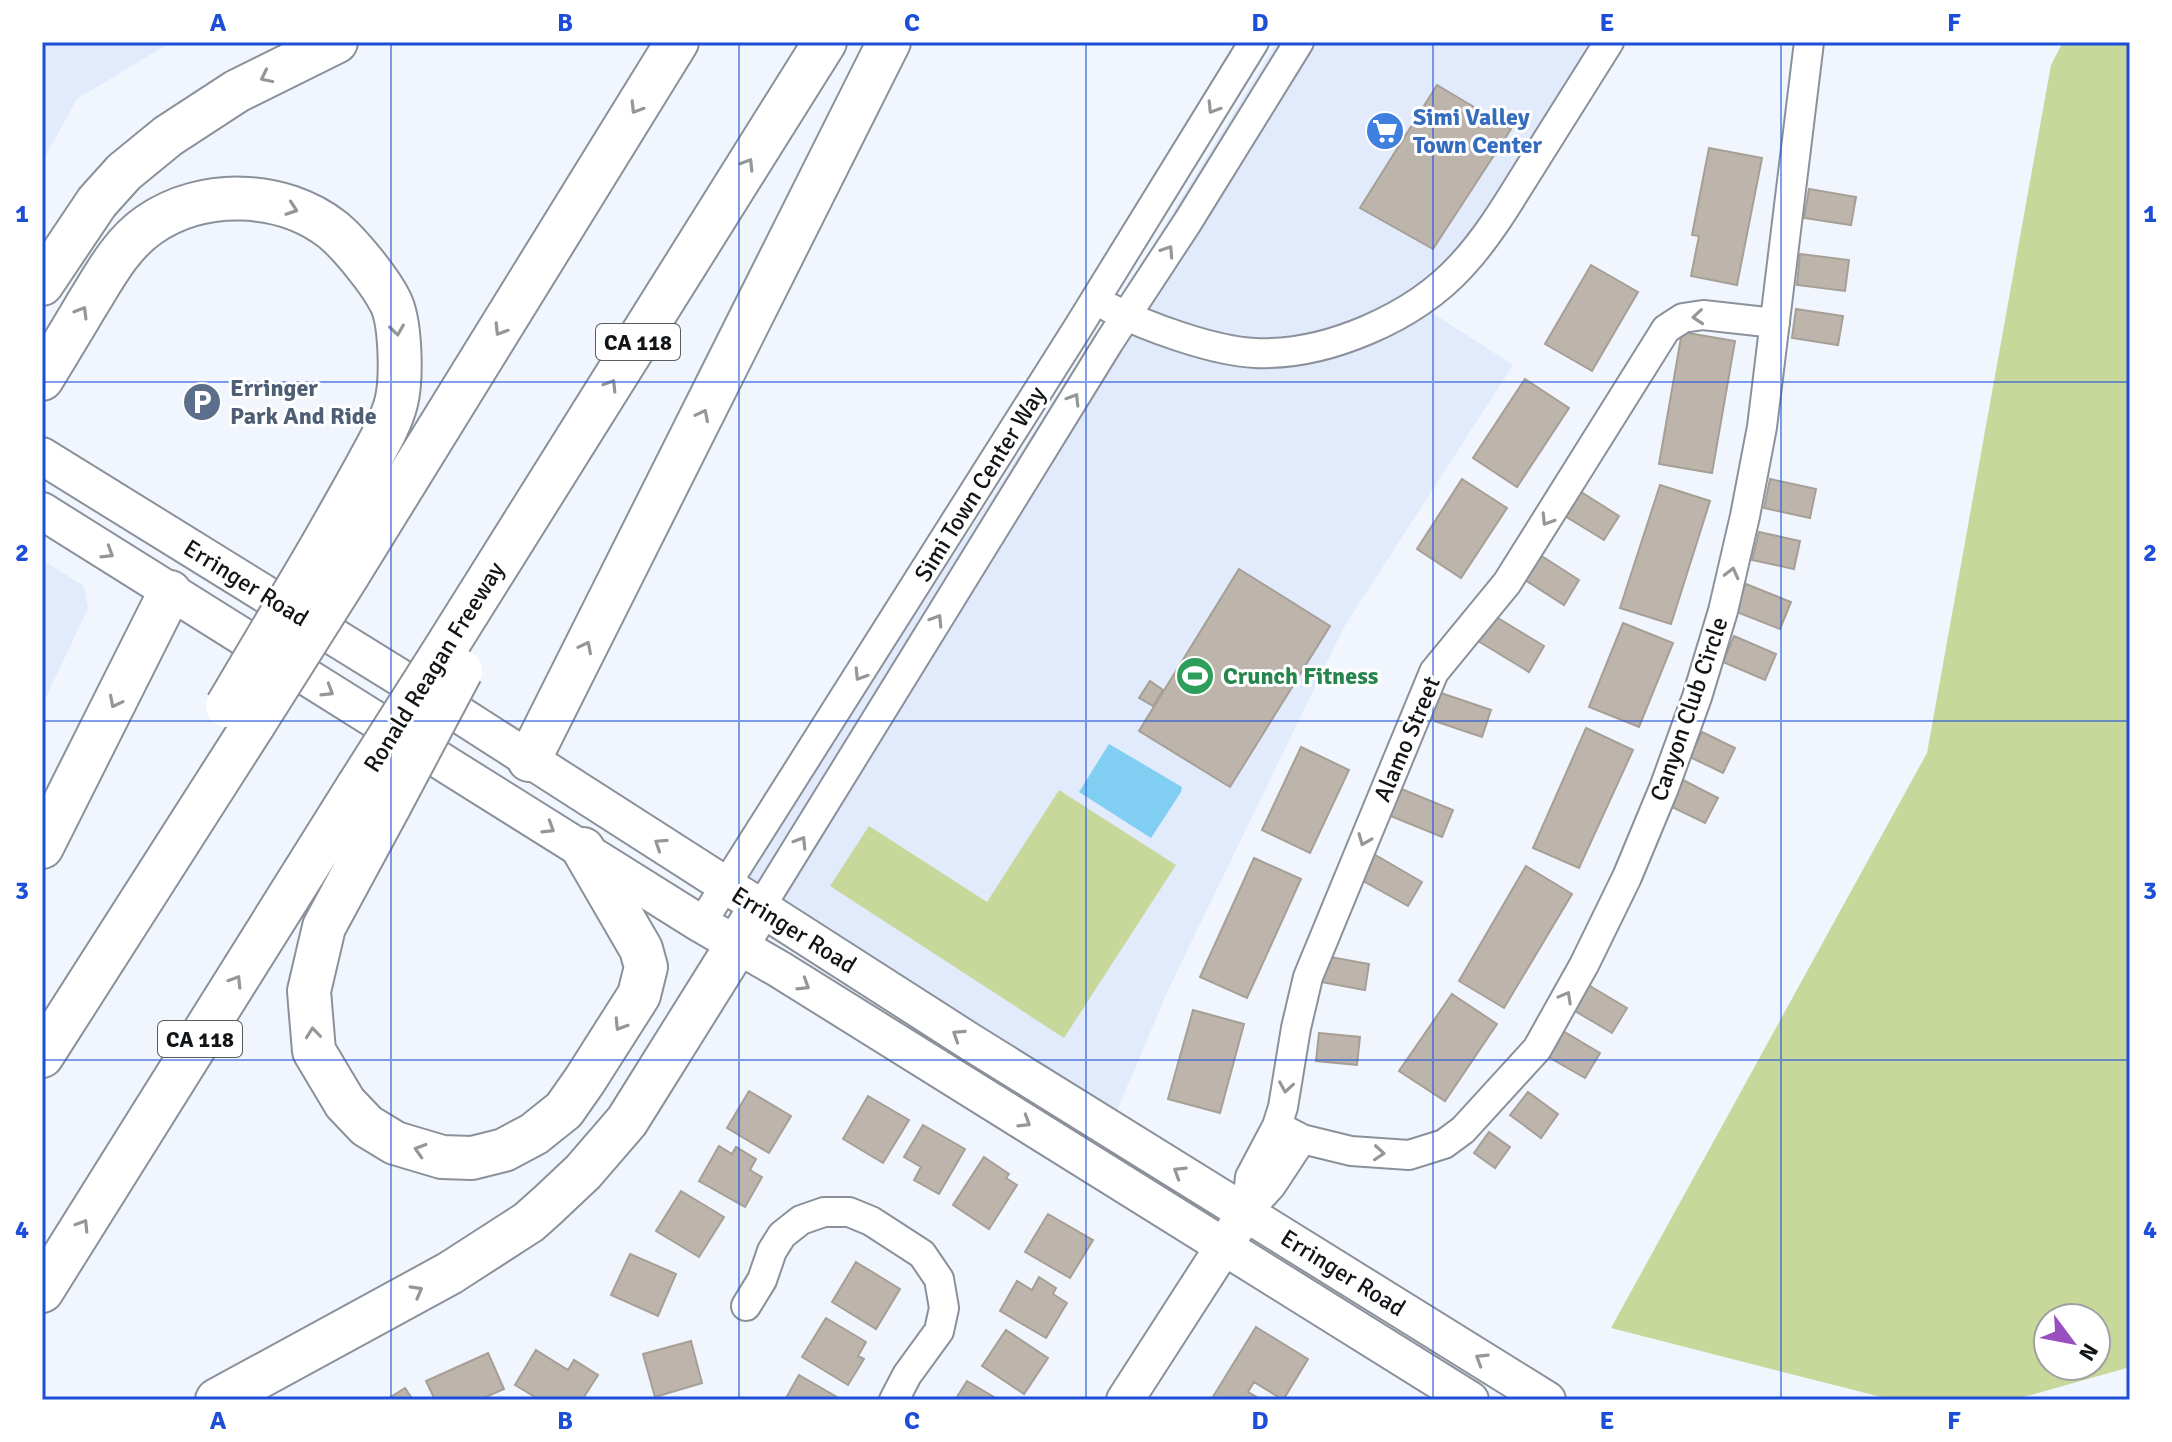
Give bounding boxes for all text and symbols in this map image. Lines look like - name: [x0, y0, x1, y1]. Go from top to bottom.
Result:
- text: A: [210, 7, 227, 39]
- text: B: [557, 7, 573, 39]
- text: C: [904, 7, 920, 39]
- text: D: [1251, 7, 1269, 39]
- text: E: [1600, 7, 1614, 39]
- text: F: [1947, 7, 1961, 39]
- one-way arrow: [259, 67, 274, 82]
- one-way arrow: [631, 99, 646, 114]
- one-way arrow: [1208, 99, 1223, 114]
- place label: Simi Valley Town Center: [1413, 102, 1542, 160]
- supermarket icon: Simi Valley Town Center: [1364, 110, 1406, 152]
- one-way arrow: [739, 158, 754, 173]
- text: 1: [15, 198, 29, 230]
- text: 1: [2143, 198, 2157, 230]
- one-way arrow: [284, 200, 298, 216]
- one-way arrow: [1159, 246, 1174, 260]
- one-way arrow: [73, 306, 88, 321]
- one-way arrow: [1691, 308, 1704, 325]
- one-way arrow: [494, 321, 509, 335]
- one-way arrow: [388, 323, 405, 337]
- road number: CA 118: [596, 324, 680, 360]
- place label: Erringer Park And Ride: [230, 373, 377, 431]
- one-way arrow: [601, 379, 616, 394]
- parking icon: Erringer Park And Ride: [181, 381, 223, 423]
- street label: Simi Town Center Way: [908, 381, 1052, 587]
- one-way arrow: [1064, 393, 1080, 408]
- one-way arrow: [693, 408, 709, 423]
- one-way arrow: [1541, 511, 1556, 526]
- street label: Erringer Road: [178, 533, 314, 633]
- text: 2: [15, 537, 29, 569]
- text: 2: [2143, 537, 2157, 569]
- one-way arrow: [99, 543, 114, 558]
- street label: Ronald Reagan Freeway: [357, 556, 511, 778]
- one-way arrow: [1722, 567, 1739, 581]
- street label: Canyon Club Circle: [1643, 613, 1735, 805]
- one-way arrow: [927, 615, 942, 629]
- one-way arrow: [577, 640, 592, 655]
- sports icon: Crunch Fitness: [1174, 655, 1216, 697]
- place label: Crunch Fitness: [1223, 661, 1379, 691]
- one-way arrow: [854, 666, 869, 681]
- street label: Alamo Street: [1367, 672, 1447, 806]
- one-way arrow: [320, 681, 334, 696]
- one-way arrow: [109, 694, 125, 709]
- one-way arrow: [540, 819, 555, 834]
- one-way arrow: [1358, 832, 1374, 846]
- one-way arrow: [791, 836, 807, 851]
- one-way arrow: [654, 839, 669, 854]
- text: 3: [15, 875, 29, 907]
- text: 3: [2143, 875, 2157, 907]
- street label: Erringer Road: [726, 880, 862, 980]
- one-way arrow: [227, 975, 242, 990]
- one-way arrow: [795, 976, 810, 991]
- one-way arrow: [1556, 991, 1572, 1005]
- one-way arrow: [614, 1016, 629, 1031]
- road number: CA 118: [158, 1021, 242, 1057]
- one-way arrow: [304, 1027, 321, 1040]
- one-way arrow: [952, 1029, 967, 1044]
- one-way arrow: [1278, 1080, 1295, 1093]
- one-way arrow: [1017, 1113, 1031, 1128]
- one-way arrow: [413, 1143, 427, 1159]
- one-way arrow: [1373, 1144, 1386, 1161]
- one-way arrow: [1173, 1166, 1188, 1182]
- text: 4: [15, 1214, 29, 1246]
- text: 4: [2143, 1214, 2157, 1246]
- one-way arrow: [74, 1219, 89, 1234]
- street label: Erringer Road: [1275, 1223, 1411, 1323]
- one-way arrow: [408, 1285, 423, 1301]
- north arrow: [2032, 1302, 2112, 1382]
- text: N: [2073, 1339, 2104, 1366]
- one-way arrow: [1475, 1353, 1490, 1369]
- text: A: [210, 1405, 227, 1437]
- text: B: [557, 1405, 573, 1437]
- text: C: [904, 1405, 920, 1437]
- text: D: [1251, 1405, 1269, 1437]
- text: E: [1600, 1405, 1614, 1437]
- text: F: [1947, 1405, 1961, 1437]

